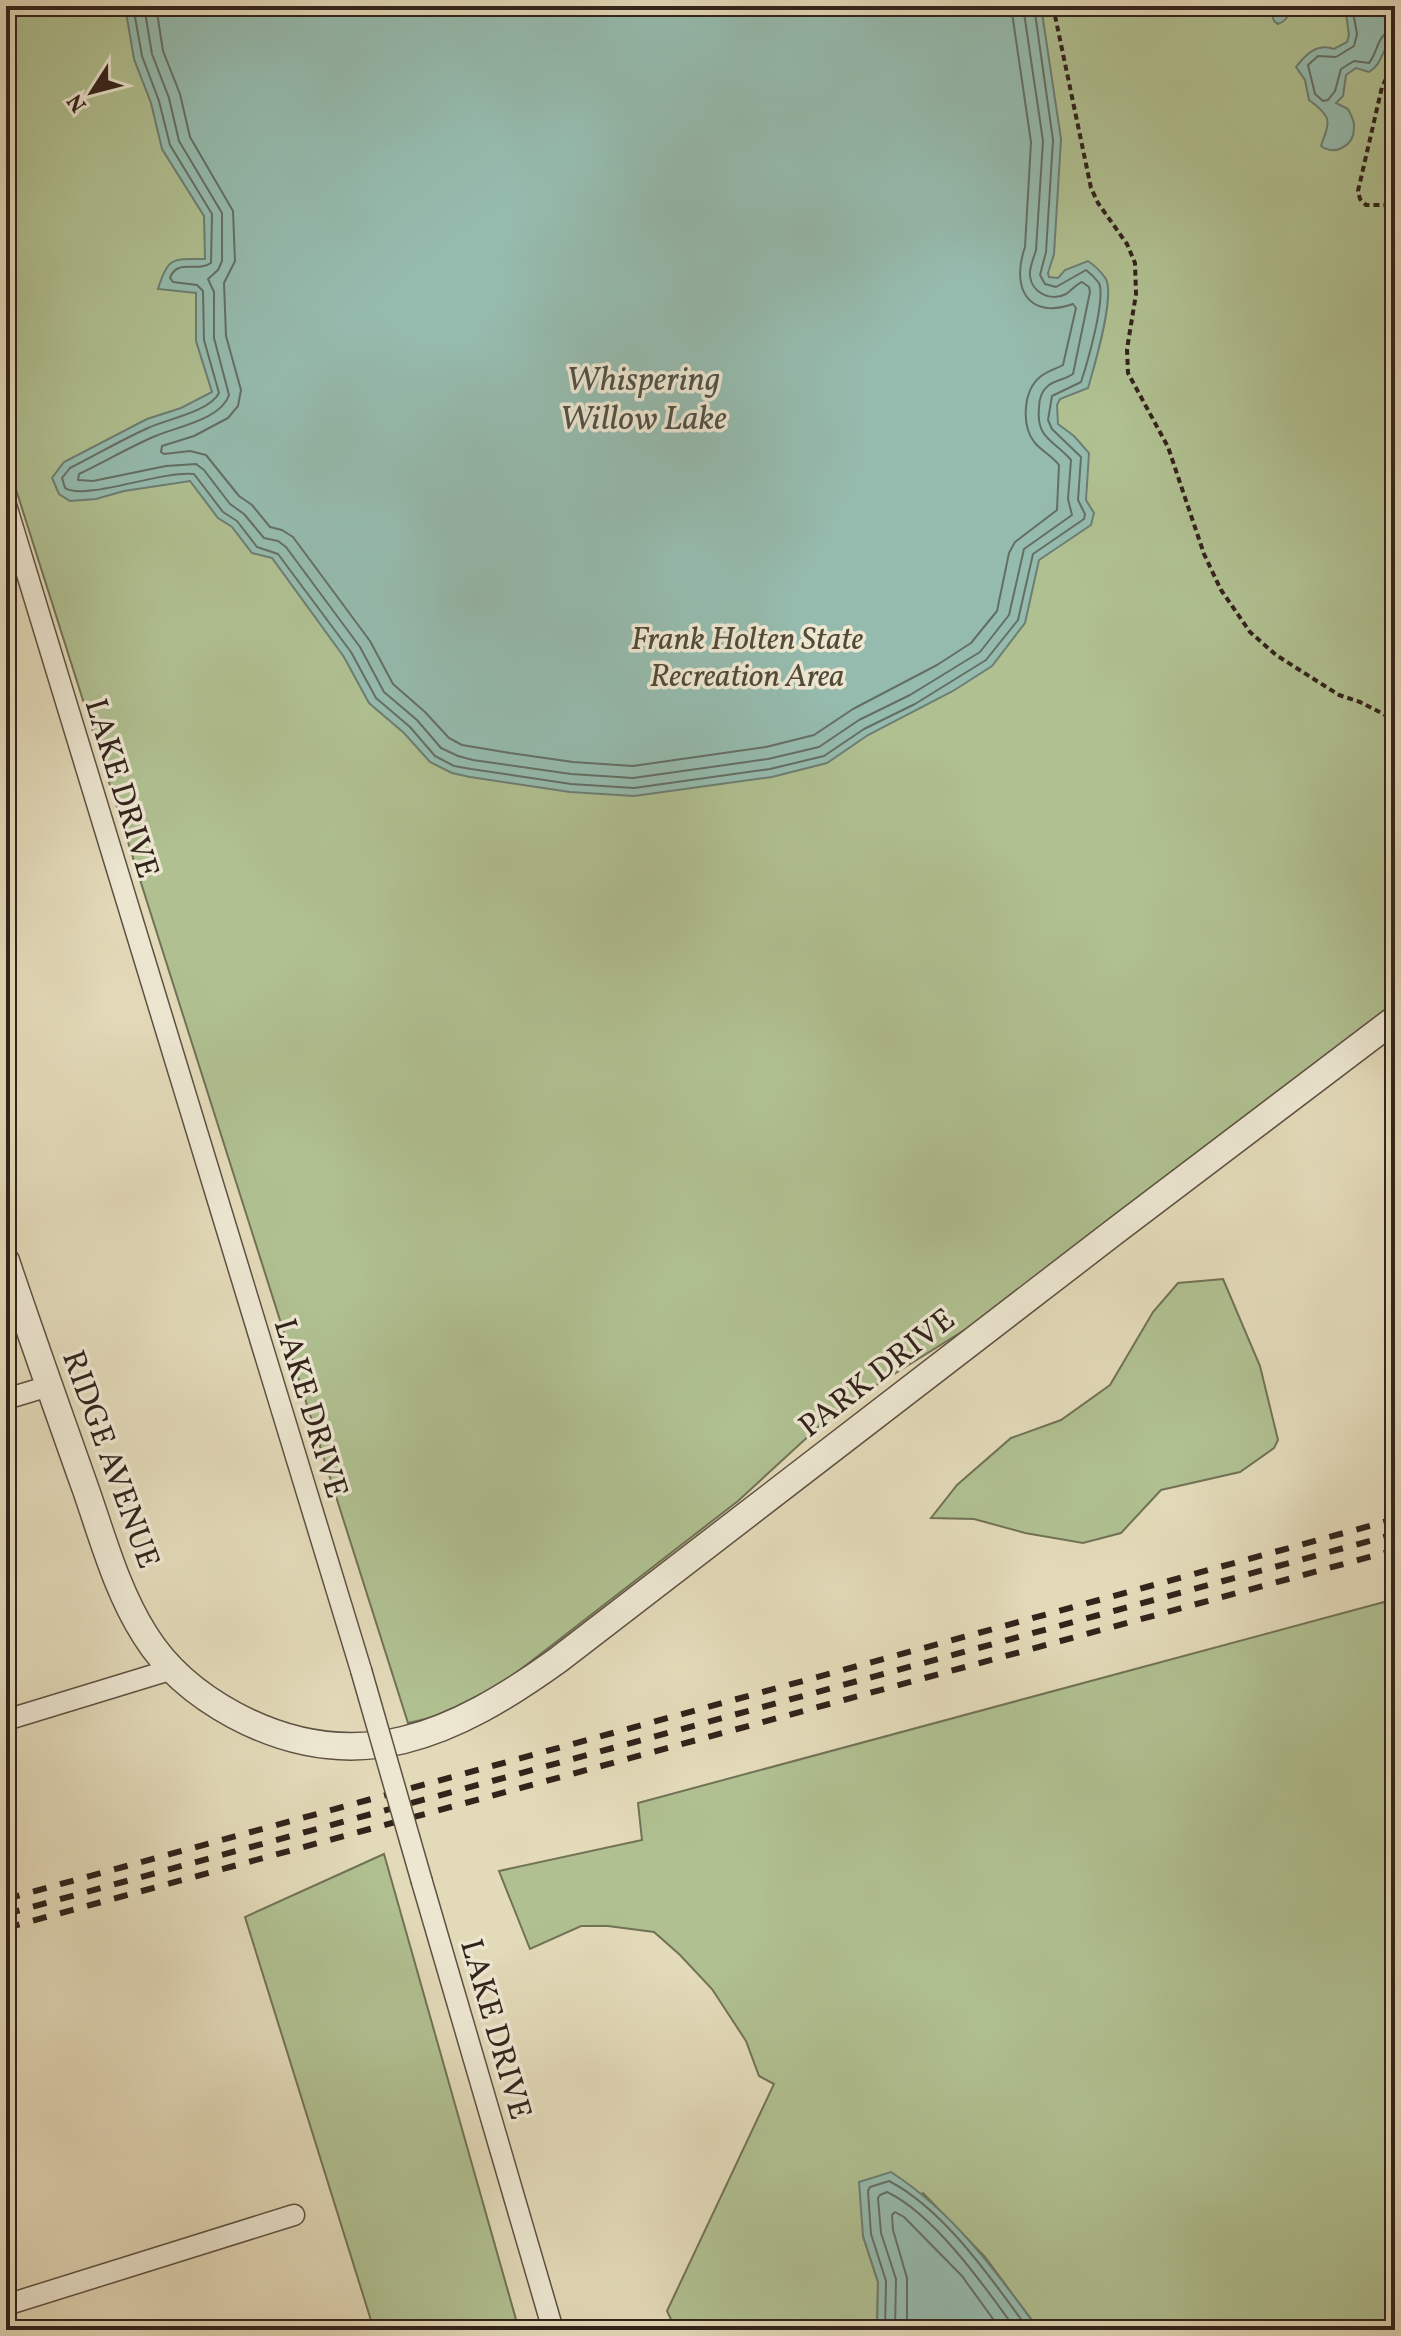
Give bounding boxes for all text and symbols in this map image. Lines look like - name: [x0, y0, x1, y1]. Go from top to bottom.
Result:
- north arrow: [52, 52, 132, 132]
- text: N: [61, 87, 95, 118]
- water label: Whispering Willow Lake: [559, 358, 727, 444]
- park label: Frank Holten State Recreation Area: [631, 619, 864, 700]
- street label: LAKE DRIVE: [72, 694, 168, 884]
- street label: PARK DRIVE: [791, 1299, 965, 1449]
- street label: LAKE DRIVE: [261, 1314, 357, 1504]
- street label: RIDGE AVENUE: [49, 1345, 169, 1575]
- street label: LAKE DRIVE: [447, 1935, 541, 2125]

